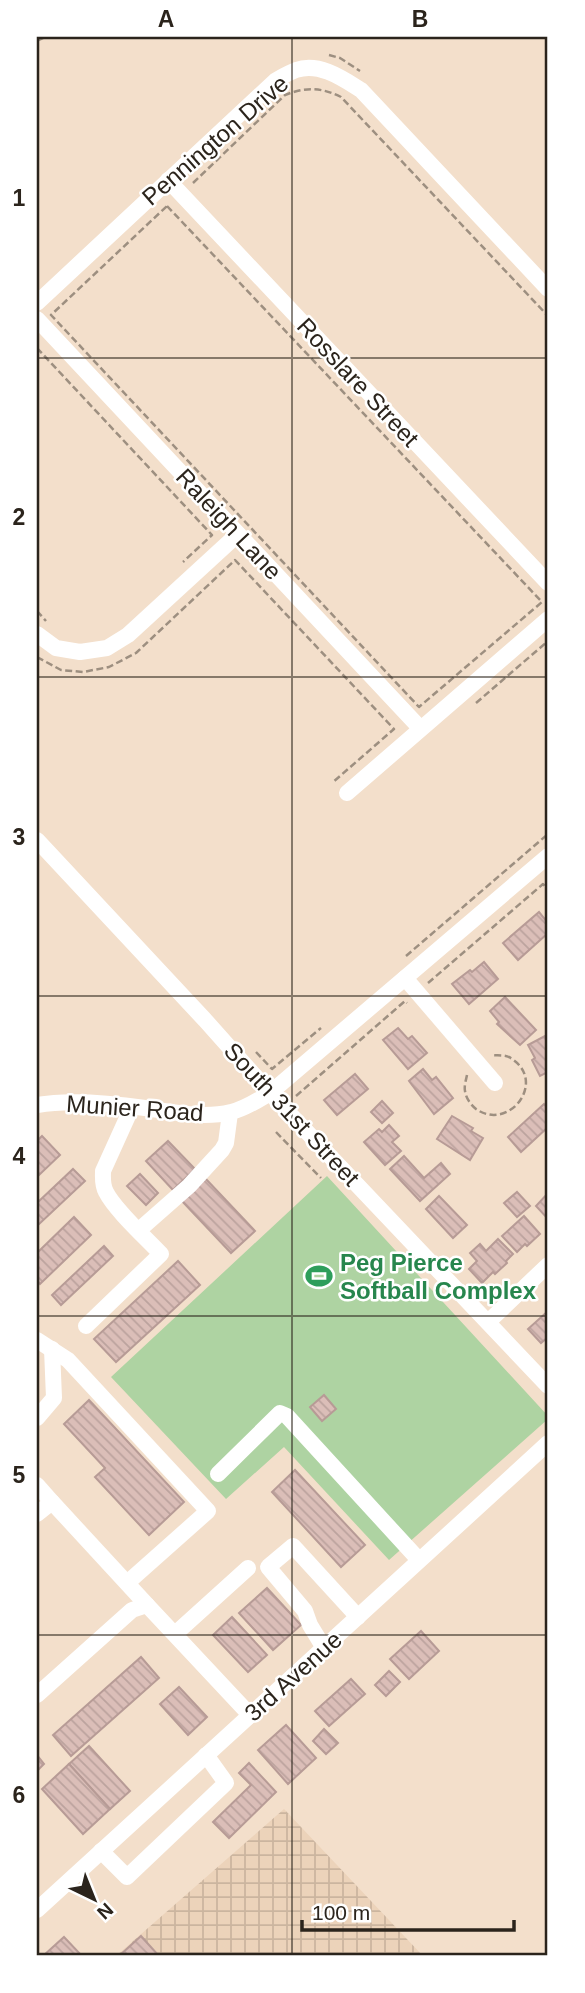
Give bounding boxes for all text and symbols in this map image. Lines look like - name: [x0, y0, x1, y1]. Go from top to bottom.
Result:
- text: A: [158, 6, 174, 32]
- text: B: [412, 6, 428, 32]
- street label: Pennington Drive: [137, 69, 293, 211]
- text: 1: [13, 185, 26, 211]
- street label: Rosslare Street: [292, 312, 424, 452]
- street label: Raleigh Lane: [171, 463, 287, 585]
- text: 2: [13, 504, 25, 530]
- text: 3: [13, 824, 25, 850]
- street label: South 31st Street: [219, 1037, 365, 1191]
- street label: Munier Road: [66, 1090, 204, 1126]
- text: 4: [13, 1143, 26, 1169]
- place label: Peg Pierce Softball Complex: [340, 1249, 537, 1304]
- sports icon: Peg Pierce Softball Complex: [304, 1261, 334, 1291]
- text: 5: [13, 1462, 26, 1488]
- street label: 3rd Avenue: [239, 1625, 347, 1727]
- text: 6: [13, 1782, 25, 1808]
- north arrow: [60, 1864, 130, 1934]
- scale bar: [302, 1888, 513, 1932]
- text: N: [93, 1899, 117, 1923]
- text: 100 m: [312, 1901, 370, 1924]

